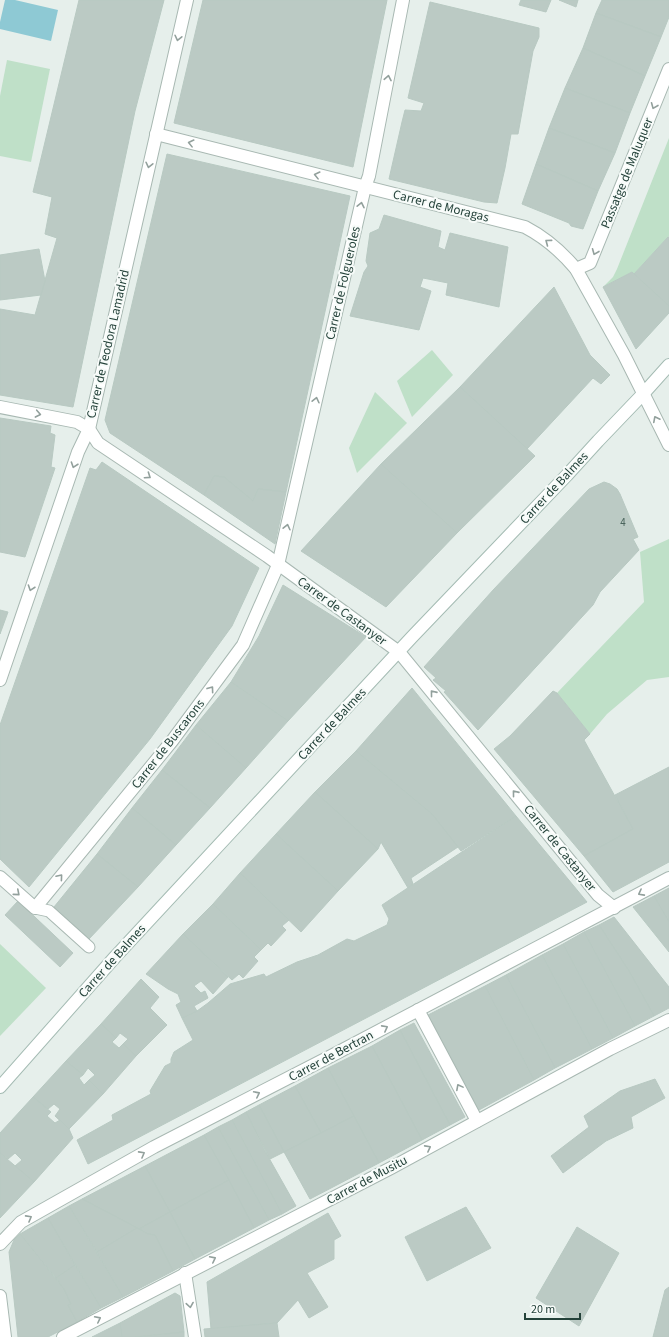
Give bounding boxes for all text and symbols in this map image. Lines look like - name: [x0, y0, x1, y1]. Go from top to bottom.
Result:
- one-way arrow: [175, 35, 183, 41]
- one-way arrow: [383, 75, 391, 81]
- one-way arrow: [651, 102, 659, 109]
- street label: Passatge de Maluquer: [597, 114, 658, 231]
- one-way arrow: [188, 140, 194, 148]
- one-way arrow: [145, 161, 153, 168]
- one-way arrow: [314, 171, 320, 179]
- street label: Carrer de Moragas: [391, 185, 491, 227]
- one-way arrow: [357, 202, 365, 208]
- street label: Carrer de Folgueroles: [321, 224, 365, 342]
- one-way arrow: [546, 239, 553, 246]
- one-way arrow: [591, 248, 599, 255]
- street label: Carrer de Teodora Lamadrid: [82, 268, 134, 420]
- one-way arrow: [312, 397, 320, 403]
- one-way arrow: [35, 410, 41, 418]
- one-way arrow: [653, 416, 661, 424]
- street label: Carrer de Balmes: [516, 447, 593, 528]
- one-way arrow: [70, 461, 78, 468]
- one-way arrow: [144, 471, 151, 479]
- house number: 4: [620, 515, 626, 530]
- one-way arrow: [283, 524, 291, 530]
- street label: Carrer de Castanyer: [294, 572, 391, 650]
- one-way arrow: [28, 584, 36, 591]
- street label: Carrer de Balmes: [294, 683, 371, 764]
- one-way arrow: [206, 686, 213, 693]
- one-way arrow: [430, 690, 437, 698]
- street label: Carrer de Buscarons: [127, 695, 209, 793]
- one-way arrow: [513, 791, 520, 798]
- street label: Carrer de Castanyer: [519, 801, 601, 895]
- one-way arrow: [55, 875, 62, 882]
- one-way arrow: [13, 888, 20, 895]
- one-way arrow: [638, 888, 645, 895]
- street label: Carrer de Balmes: [74, 920, 150, 1002]
- one-way arrow: [381, 1025, 388, 1032]
- street label: Carrer de Bertran: [285, 1026, 377, 1086]
- one-way arrow: [456, 1083, 464, 1091]
- one-way arrow: [253, 1091, 261, 1099]
- one-way arrow: [424, 1145, 431, 1153]
- street label: Carrer de Musitu: [323, 1151, 411, 1209]
- one-way arrow: [138, 1152, 145, 1159]
- one-way arrow: [24, 1215, 32, 1222]
- one-way arrow: [209, 1256, 217, 1264]
- scale bar: [525, 1295, 580, 1321]
- text: 20 m: [531, 1301, 555, 1318]
- one-way arrow: [185, 1302, 194, 1308]
- one-way arrow: [94, 1317, 101, 1324]

